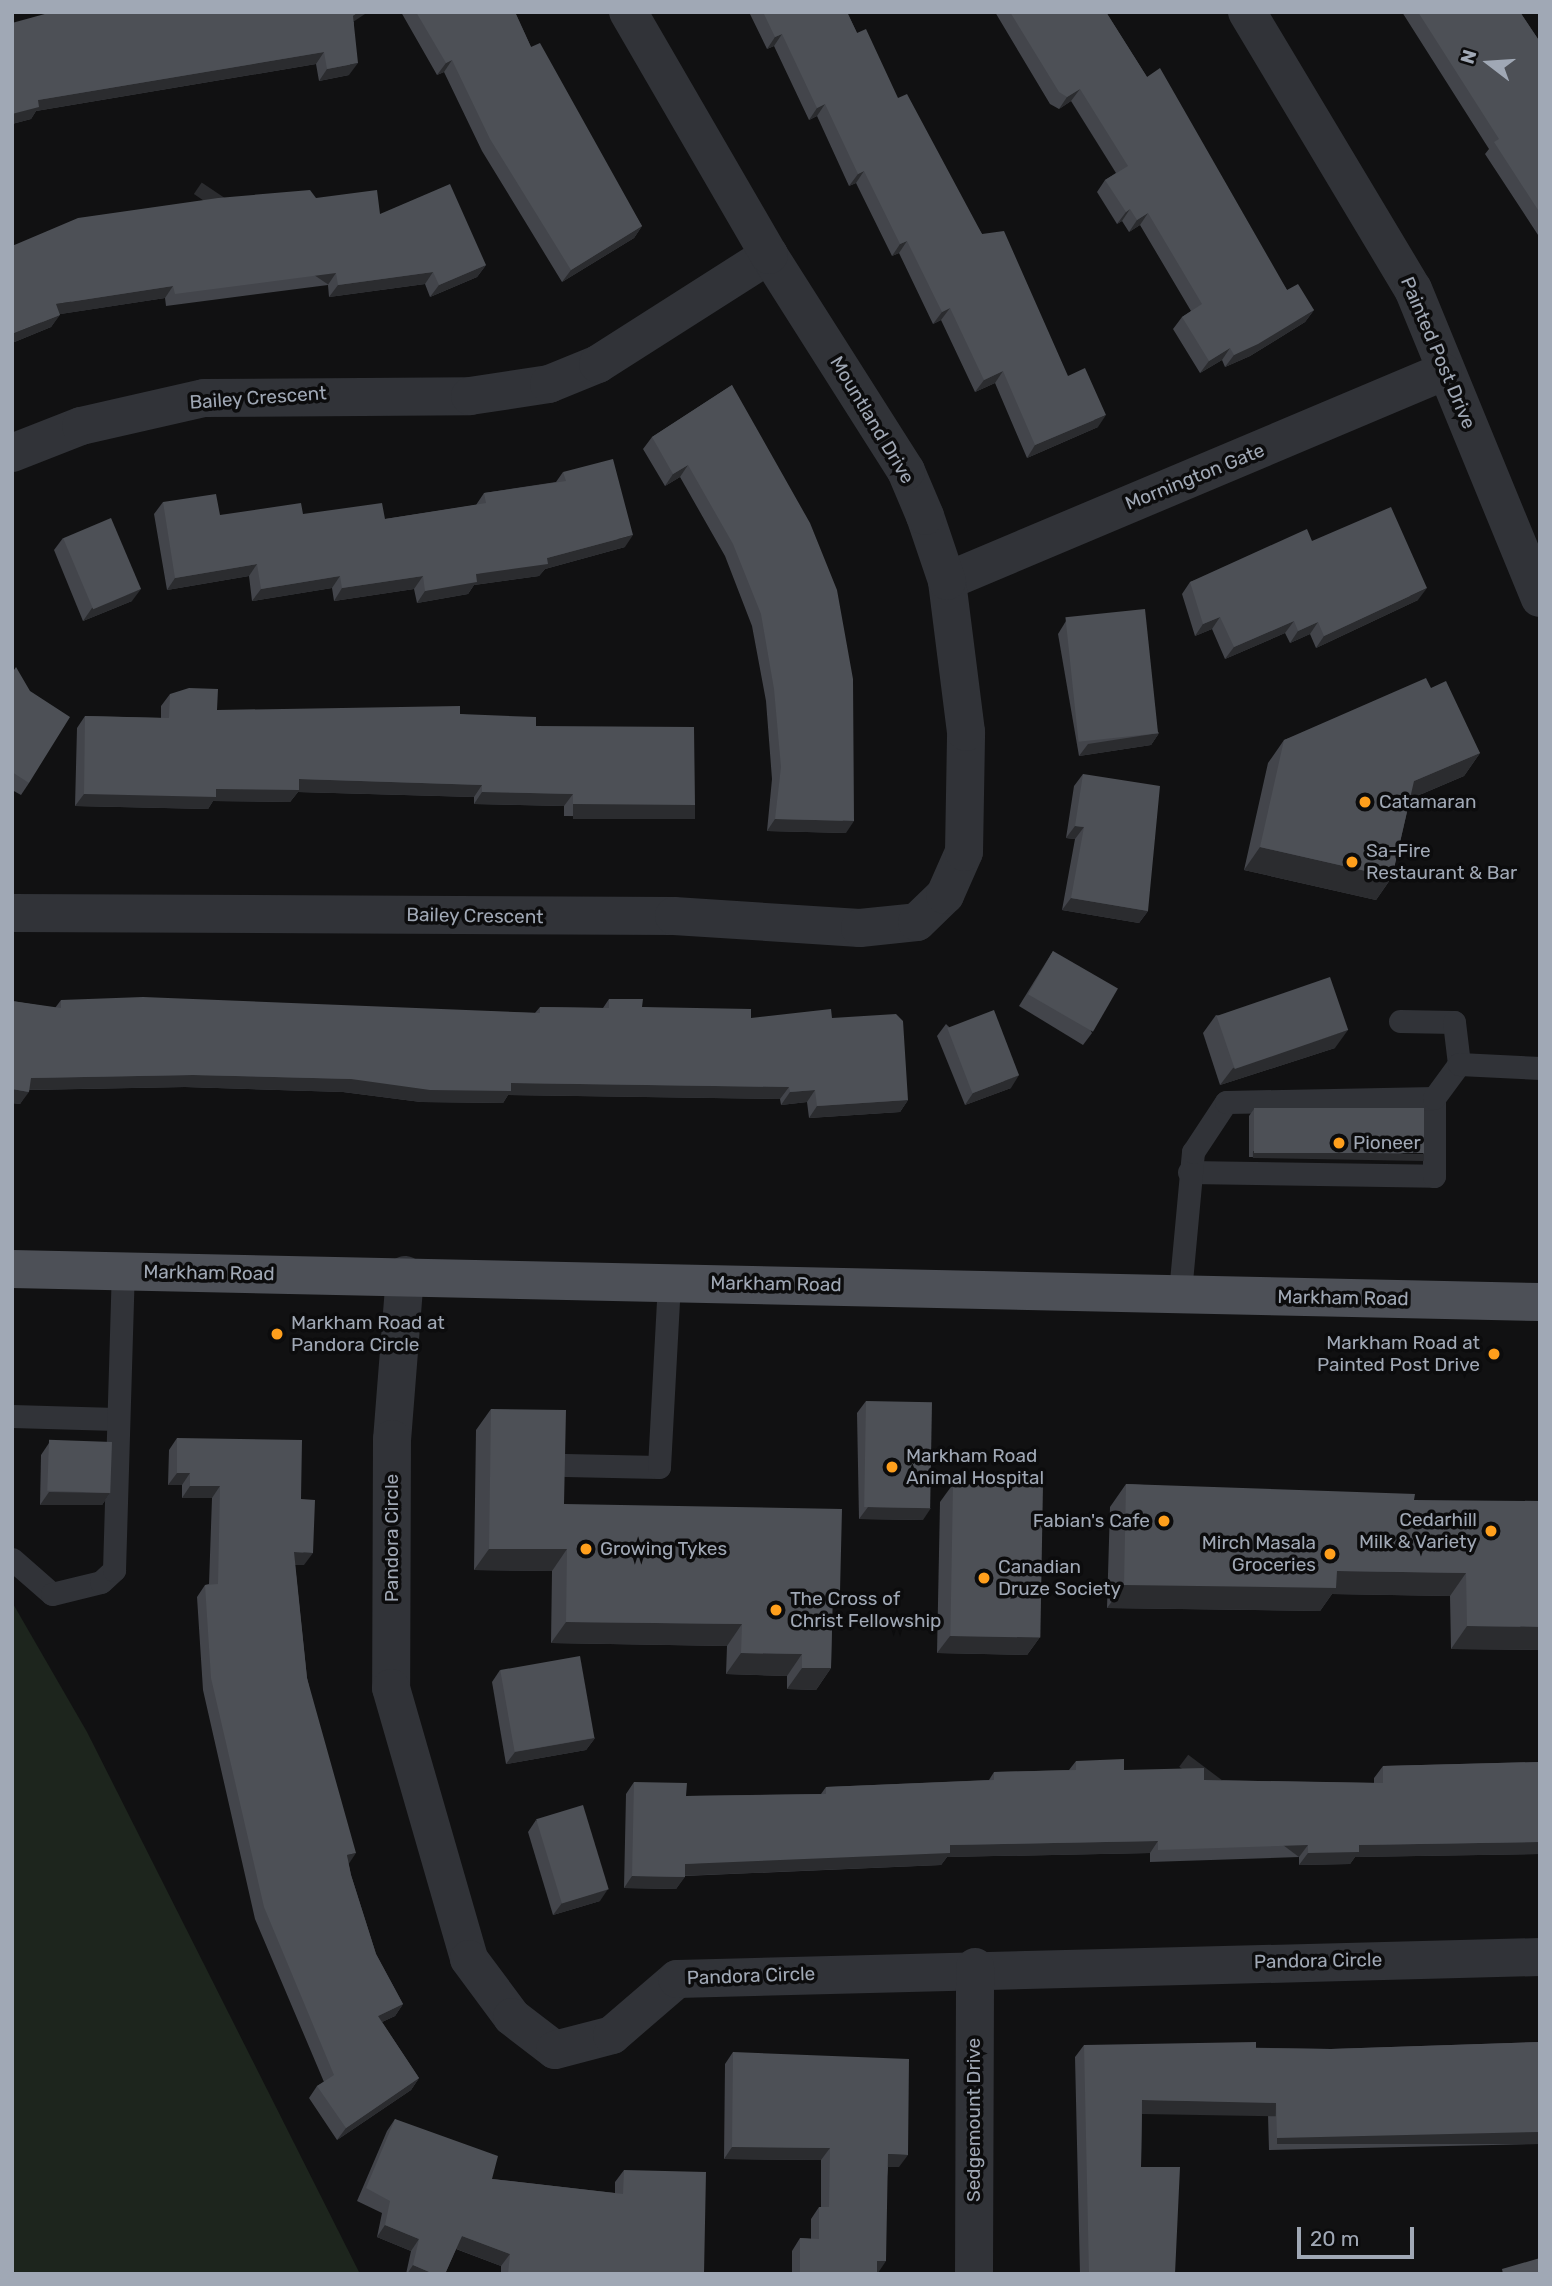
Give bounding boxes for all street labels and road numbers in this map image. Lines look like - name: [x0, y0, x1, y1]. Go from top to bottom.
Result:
- street label: Painted Post Drive: [1396, 274, 1480, 432]
- street label: Mountland Drive: [825, 352, 919, 488]
- street label: Bailey Crescent: [188, 382, 328, 414]
- street label: Mornington Gate: [1122, 439, 1268, 515]
- street label: Bailey Crescent: [406, 903, 544, 929]
- street label: Markham Road: [143, 1260, 275, 1286]
- street label: Markham Road: [710, 1271, 842, 1297]
- street label: Markham Road: [1277, 1285, 1409, 1311]
- street label: Pandora Circle: [381, 1474, 403, 1602]
- street label: Pandora Circle: [1254, 1948, 1382, 1974]
- street label: Pandora Circle: [686, 1962, 816, 1990]
- street label: Sedgemount Drive: [963, 2038, 985, 2202]

